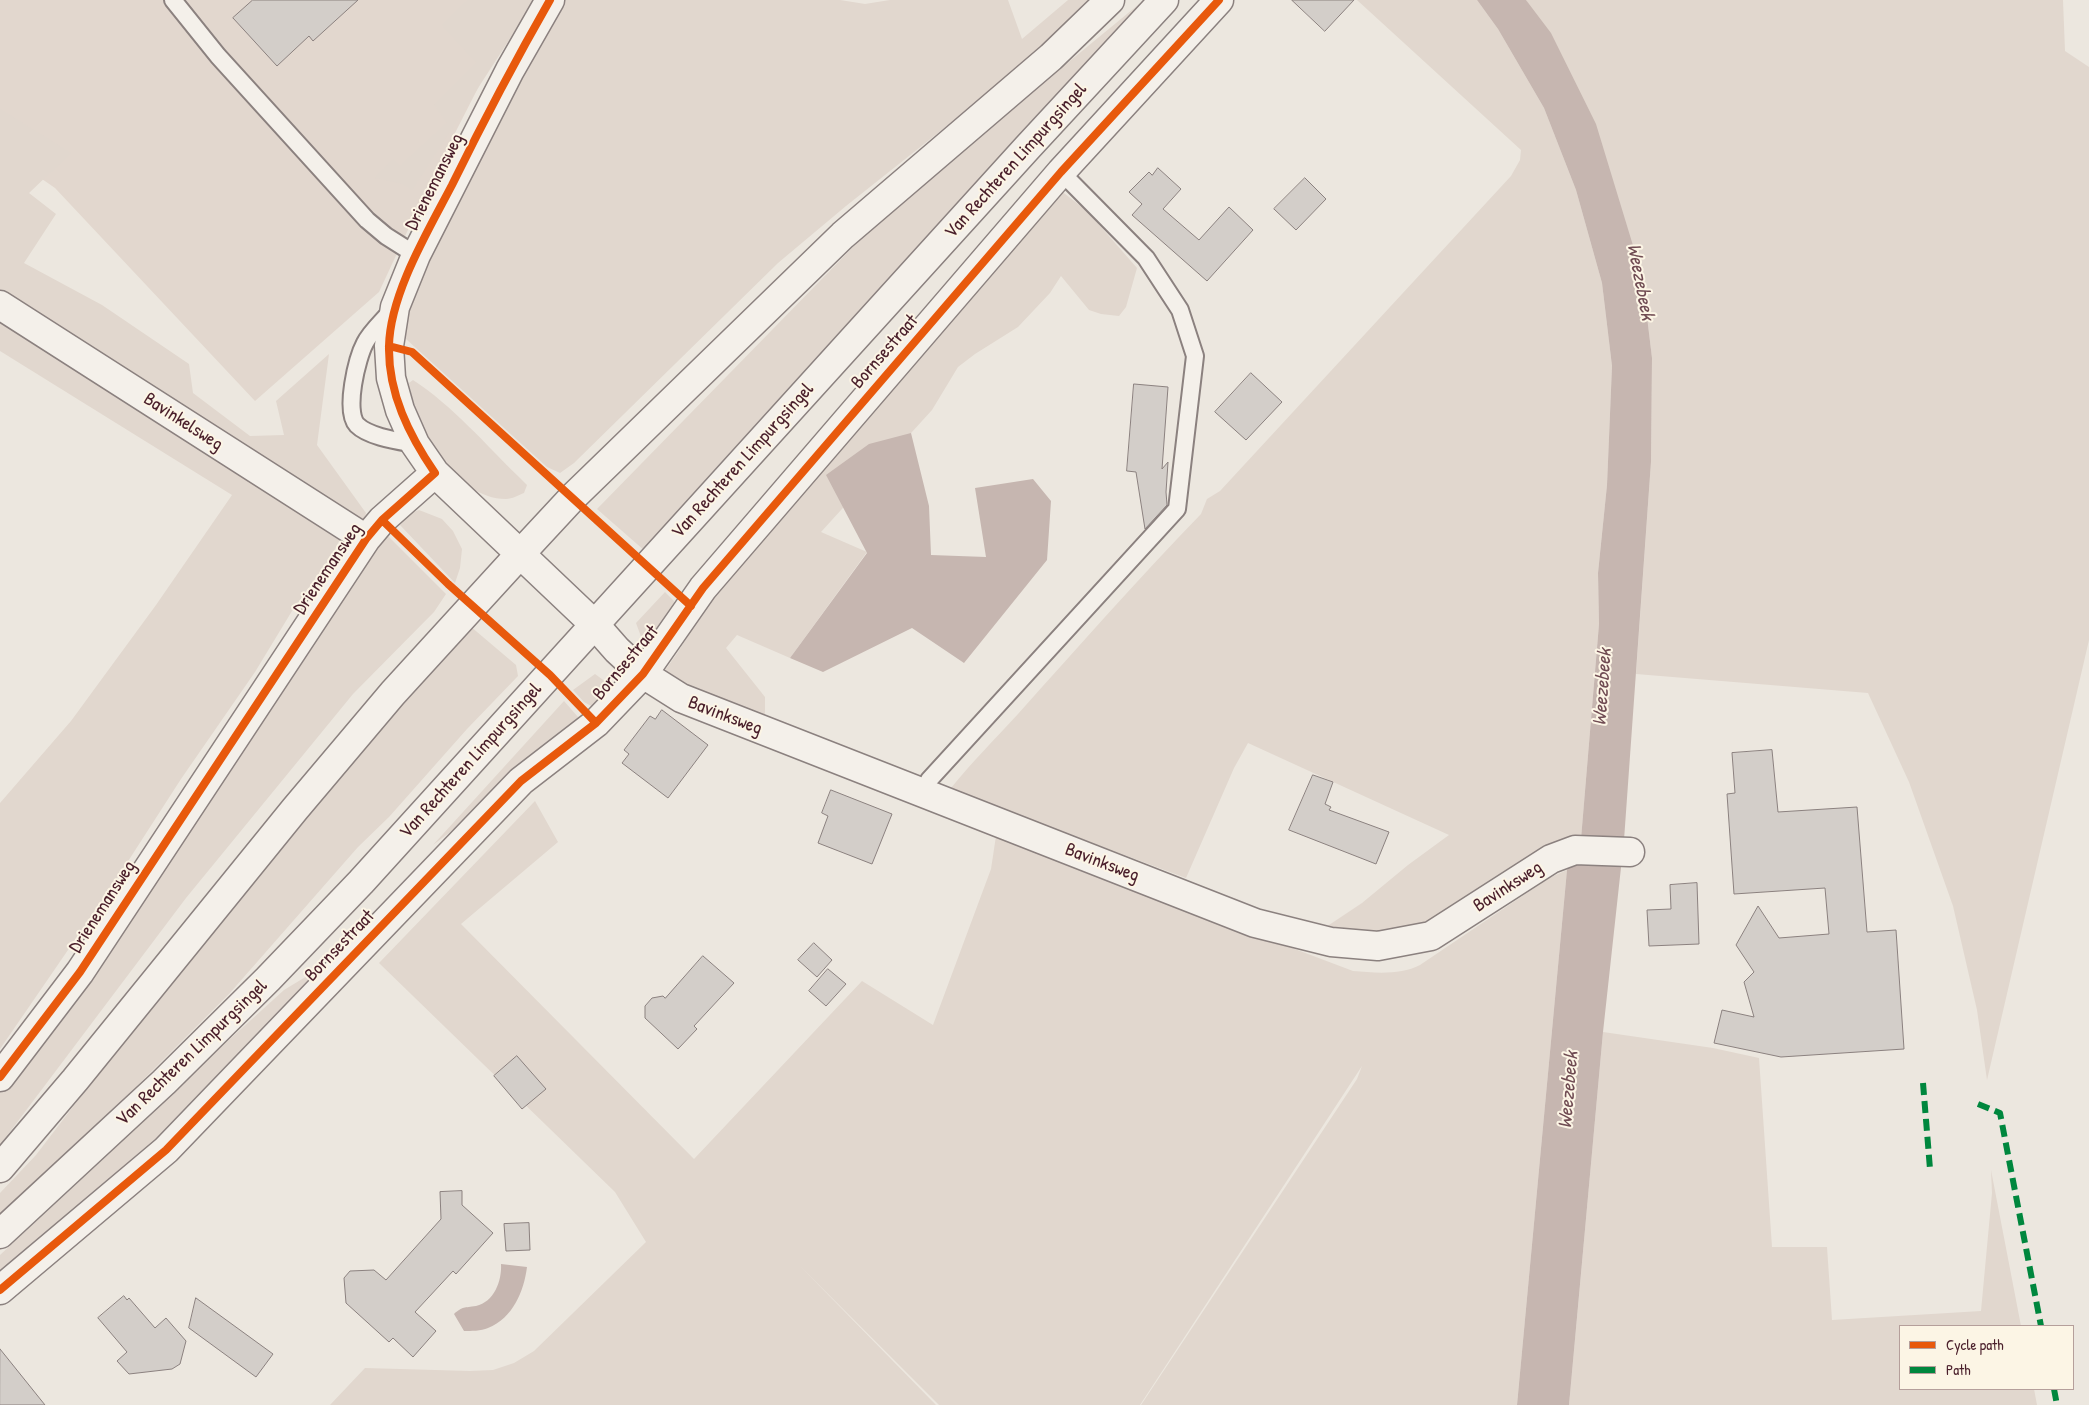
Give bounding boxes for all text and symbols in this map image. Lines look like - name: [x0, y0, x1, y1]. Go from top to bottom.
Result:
- street label: Van Rechteren Limpurgsingel: [940, 78, 1092, 244]
- street label: Drienemansweg: [401, 130, 469, 234]
- water label: Weezebeek: [1621, 242, 1659, 322]
- street label: Bornsestraat: [847, 310, 923, 394]
- street label: Van Rechteren Limpurgsingel: [667, 378, 819, 544]
- street label: Bavinkelsweg: [139, 388, 227, 456]
- street label: Drienemansweg: [289, 519, 367, 619]
- street label: Bornsestraat: [588, 621, 664, 705]
- water label: Weezebeek: [1588, 648, 1618, 726]
- street label: Van Rechteren Limpurgsingel: [395, 678, 547, 844]
- street label: Bavinksweg: [685, 691, 765, 741]
- street label: Bavinksweg: [1062, 838, 1142, 888]
- street label: Bavinksweg: [1469, 856, 1547, 918]
- street label: Drienemansweg: [65, 857, 141, 957]
- street label: Bornsestraat: [300, 905, 380, 987]
- street label: Van Rechteren Limpurgsingel: [112, 975, 272, 1131]
- water label: Weezebeek: [1554, 1050, 1584, 1130]
- legend: [1899, 1325, 2074, 1390]
- text: Cycle path: [1946, 1334, 2004, 1355]
- text: Path: [1946, 1359, 1971, 1380]

